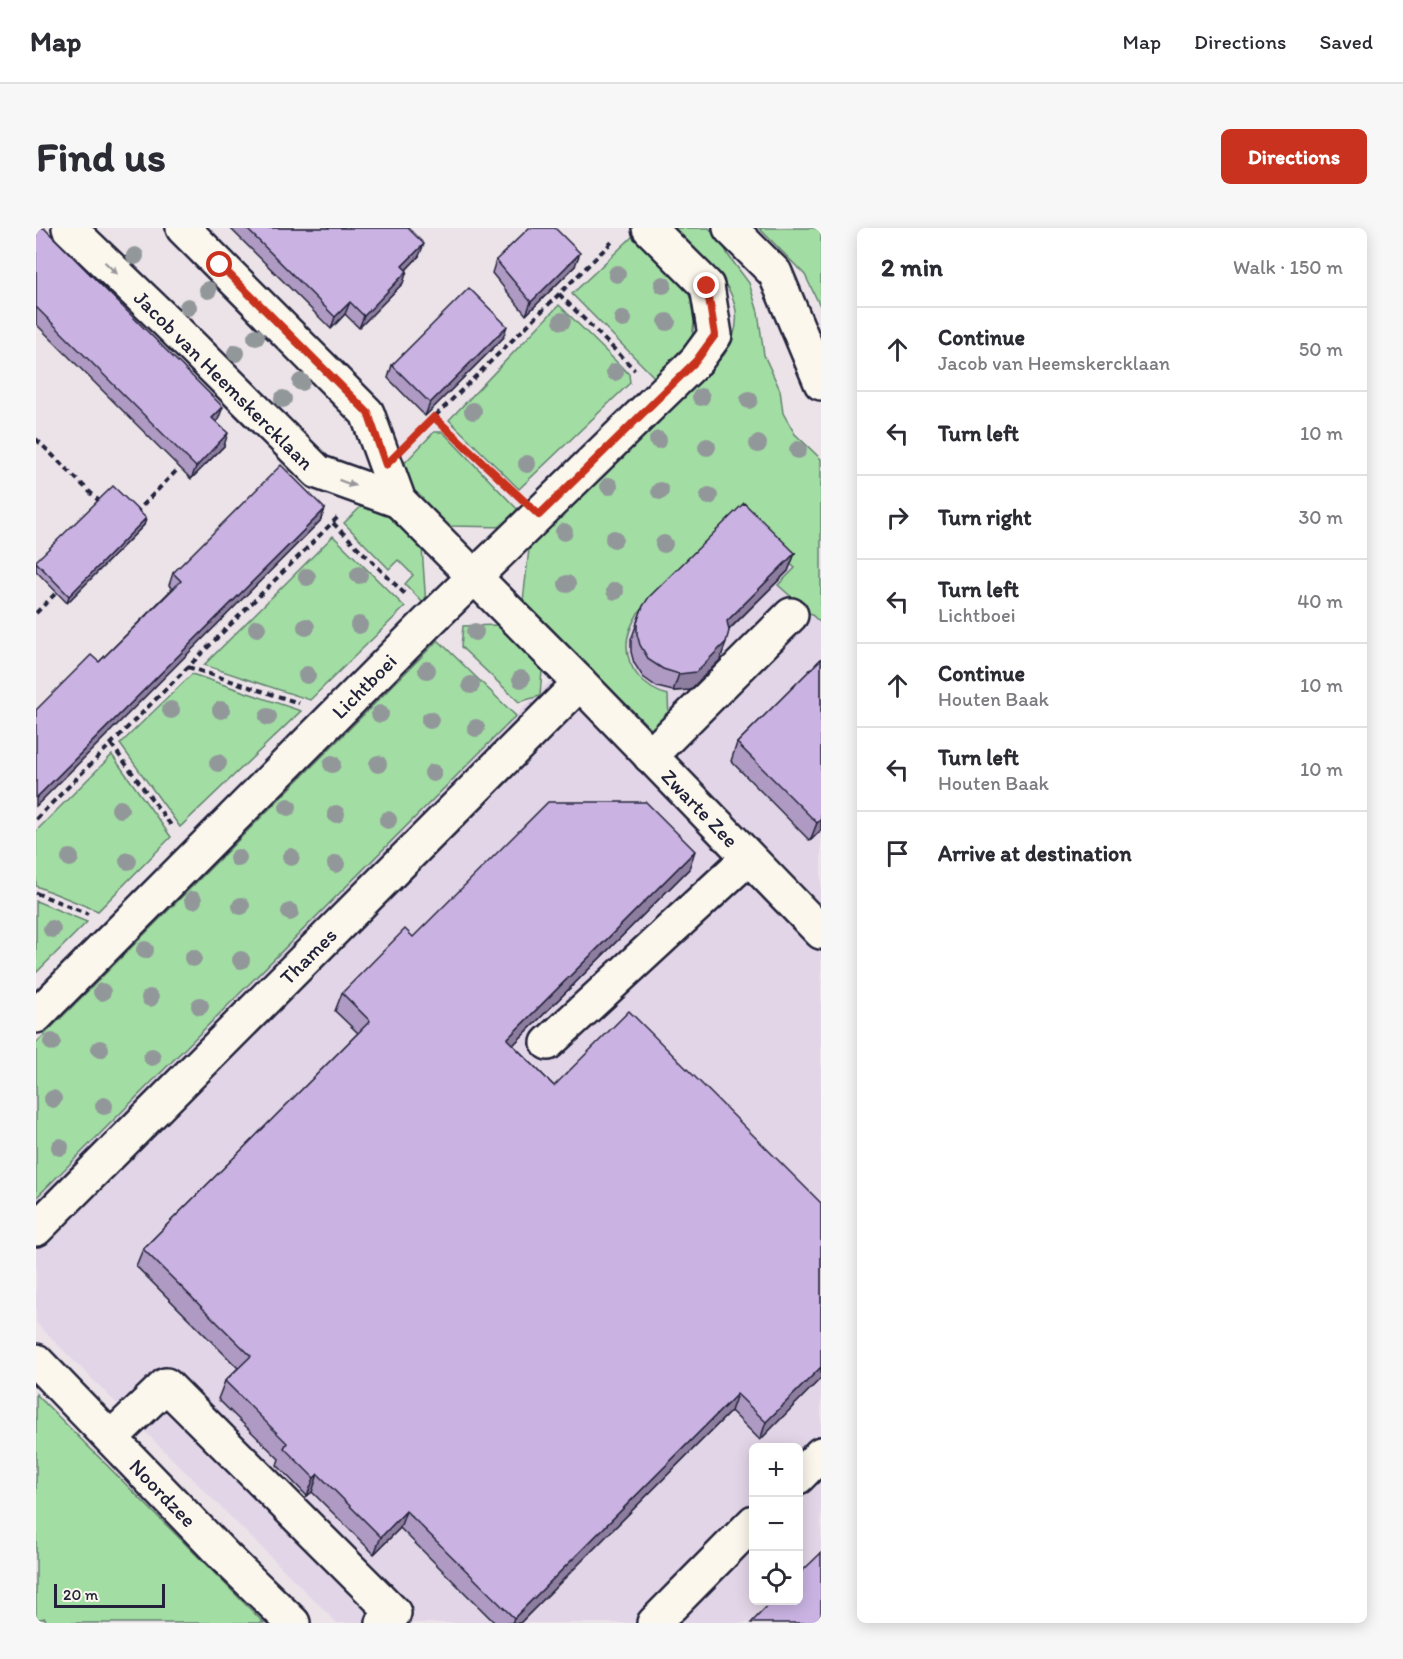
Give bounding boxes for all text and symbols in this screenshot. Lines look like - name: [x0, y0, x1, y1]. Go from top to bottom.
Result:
- text: Map: [30, 24, 81, 58]
- text: Map: [1123, 29, 1161, 54]
- text: Directions: [1194, 29, 1286, 54]
- text: Saved: [1319, 29, 1373, 54]
- button: Directions: [1221, 129, 1367, 184]
- text: Find us: [36, 131, 166, 182]
- route start: [206, 251, 232, 277]
- text: 2 min: [881, 251, 943, 283]
- text: Walk · 150 m: [1233, 255, 1343, 279]
- one-way arrow: [104, 261, 118, 275]
- route end: [693, 272, 719, 298]
- street label: Jacob van Heemskercklaan: [129, 285, 319, 475]
- text: Continue: [938, 324, 1025, 351]
- icon: ahead: [881, 333, 914, 366]
- text: 50 m: [1299, 337, 1343, 361]
- text: Jacob van Heemskercklaan: [938, 351, 1170, 375]
- icon: left: [881, 417, 914, 450]
- text: Turn left: [938, 420, 1019, 447]
- text: 10 m: [1300, 421, 1343, 445]
- one-way arrow: [338, 478, 356, 488]
- icon: right: [881, 501, 914, 534]
- text: Turn right: [938, 504, 1032, 531]
- text: 30 m: [1298, 505, 1343, 529]
- text: Turn left: [938, 576, 1019, 603]
- icon: left: [881, 585, 914, 618]
- text: 40 m: [1297, 589, 1343, 613]
- text: Lichtboei: [938, 603, 1016, 627]
- street label: Lichtboei: [326, 648, 402, 724]
- text: Continue: [938, 660, 1025, 687]
- icon: ahead: [881, 669, 914, 702]
- text: 10 m: [1300, 673, 1343, 697]
- text: Houten Baak: [938, 687, 1049, 711]
- text: Turn left: [938, 744, 1019, 771]
- icon: left: [881, 753, 914, 786]
- text: 10 m: [1300, 757, 1343, 781]
- street label: Zwarte Zee: [656, 763, 744, 853]
- text: Houten Baak: [938, 771, 1049, 795]
- icon: arrive: [881, 837, 914, 870]
- text: Arrive at destination: [938, 840, 1132, 867]
- street label: Thames: [274, 922, 342, 990]
- map controls: [749, 1443, 803, 1605]
- button: +: [749, 1443, 803, 1497]
- street label: Noordzee: [124, 1454, 202, 1532]
- button: −: [749, 1497, 803, 1551]
- button: locate: [749, 1551, 803, 1605]
- scale bar: [54, 1581, 165, 1608]
- text: 20 m: [63, 1585, 98, 1604]

